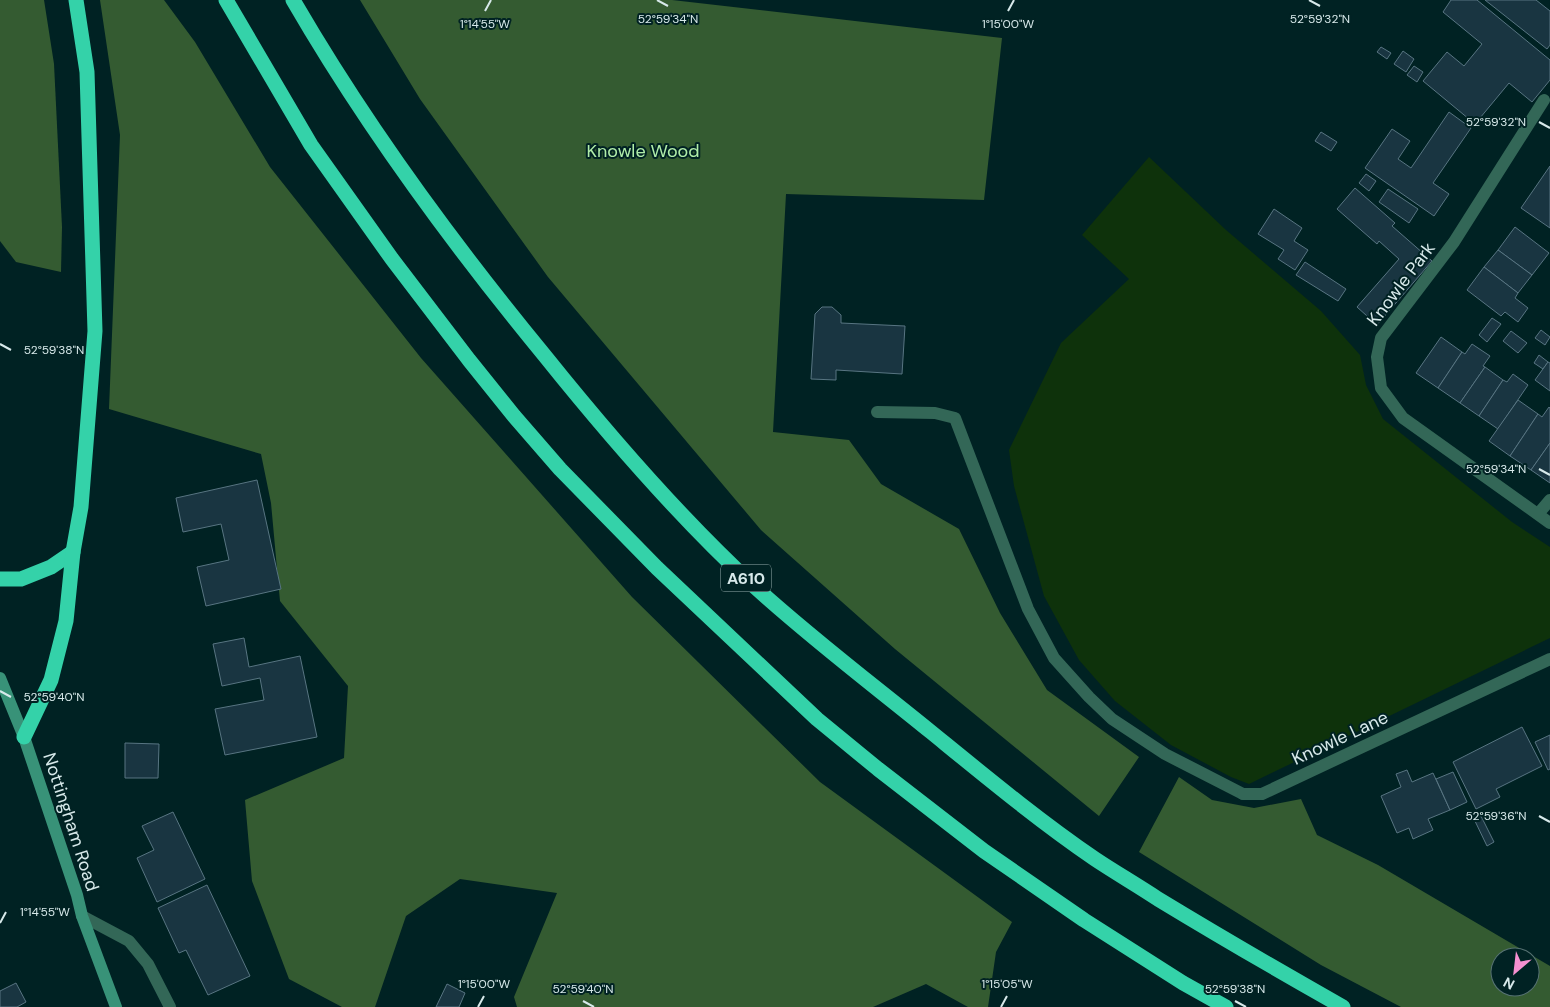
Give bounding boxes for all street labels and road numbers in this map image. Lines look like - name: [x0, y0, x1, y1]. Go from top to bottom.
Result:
- street label: Knowle Park: [1361, 237, 1441, 331]
- road number: A610: [721, 564, 771, 592]
- street label: Knowle Lane: [1288, 705, 1392, 771]
- street label: Nottingham Road: [37, 750, 105, 894]

